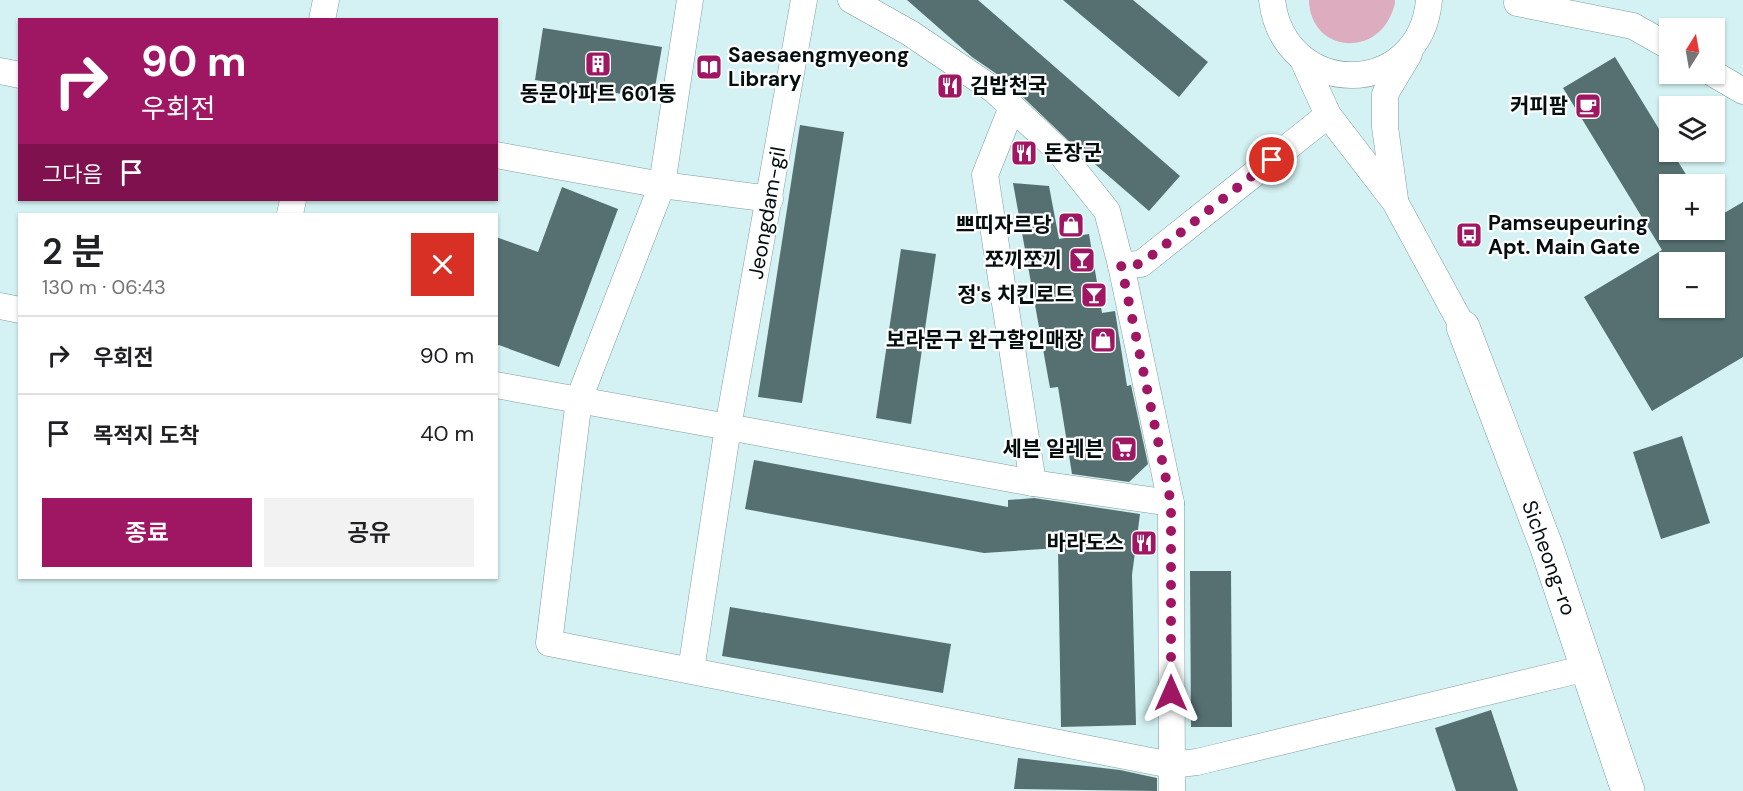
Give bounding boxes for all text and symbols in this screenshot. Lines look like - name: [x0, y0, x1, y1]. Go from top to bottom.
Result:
- north arrow: [1659, 18, 1725, 84]
- map controls: [1659, 18, 1725, 318]
- text: 90 m: [141, 34, 247, 89]
- place label: Saesaengmyeong Library: [728, 41, 909, 93]
- icon: right: [42, 42, 120, 120]
- building icon: 동문아파트 601동: [583, 49, 613, 79]
- library icon: Saesaengmyeong Library: [694, 52, 724, 82]
- restaurant icon: 김밥천국: [935, 71, 965, 101]
- place label: 김밥천국: [970, 72, 1047, 100]
- place label: 동문아파트 601동: [520, 80, 676, 108]
- text: 우회전: [141, 91, 216, 126]
- cafe icon: 커피팜: [1573, 91, 1603, 121]
- place label: 커피팜: [1510, 92, 1568, 120]
- button: layers: [1659, 96, 1725, 162]
- pin: [1246, 134, 1297, 185]
- restaurant icon: 돈장군: [1009, 138, 1039, 168]
- place label: 돈장군: [1044, 139, 1102, 167]
- icon: arrive: [1255, 143, 1288, 176]
- street label: Jeongdam-gil: [742, 144, 792, 282]
- icon: arrive: [115, 156, 148, 189]
- text: 그다음: [42, 160, 103, 189]
- button: +: [1659, 174, 1725, 240]
- place label: Pamseupeuring Apt. Main Gate: [1488, 209, 1648, 261]
- shop icon: 쁘띠자르당: [1056, 210, 1086, 240]
- place label: 쁘띠자르당: [955, 211, 1052, 239]
- bus stop icon: Pamseupeuring Apt. Main Gate: [1454, 220, 1484, 250]
- text: 2 분: [42, 228, 105, 275]
- button: close: [411, 233, 474, 296]
- bar icon: 쪼끼쪼끼: [1067, 245, 1097, 275]
- place label: 쪼끼쪼끼: [985, 246, 1062, 274]
- button: −: [1659, 252, 1725, 318]
- text: 130 m · 06:43: [42, 274, 166, 300]
- bar icon: 정's 치킨로드: [1079, 280, 1109, 310]
- place label: 정's 치킨로드: [957, 281, 1074, 309]
- shop icon: 보라문구 완구할인매장: [1088, 325, 1118, 355]
- place label: 보라문구 완구할인매장: [886, 326, 1084, 354]
- icon: right: [42, 339, 75, 372]
- text: 90 m: [420, 341, 474, 370]
- text: 우회전: [93, 343, 154, 372]
- icon: arrive: [42, 417, 75, 450]
- text: 40 m: [420, 419, 474, 448]
- text: 목적지 도착: [93, 421, 199, 450]
- supermarket icon: 세븐 일레븐: [1109, 434, 1139, 464]
- place label: 세븐 일레븐: [1002, 435, 1104, 463]
- street label: Sicheong-ro: [1515, 497, 1583, 619]
- button: 종료: [42, 498, 252, 567]
- button: 공유: [264, 498, 474, 567]
- restaurant icon: 바라도스: [1129, 528, 1159, 558]
- place label: 바라도스: [1047, 529, 1124, 557]
- position arrow: [1139, 661, 1203, 725]

